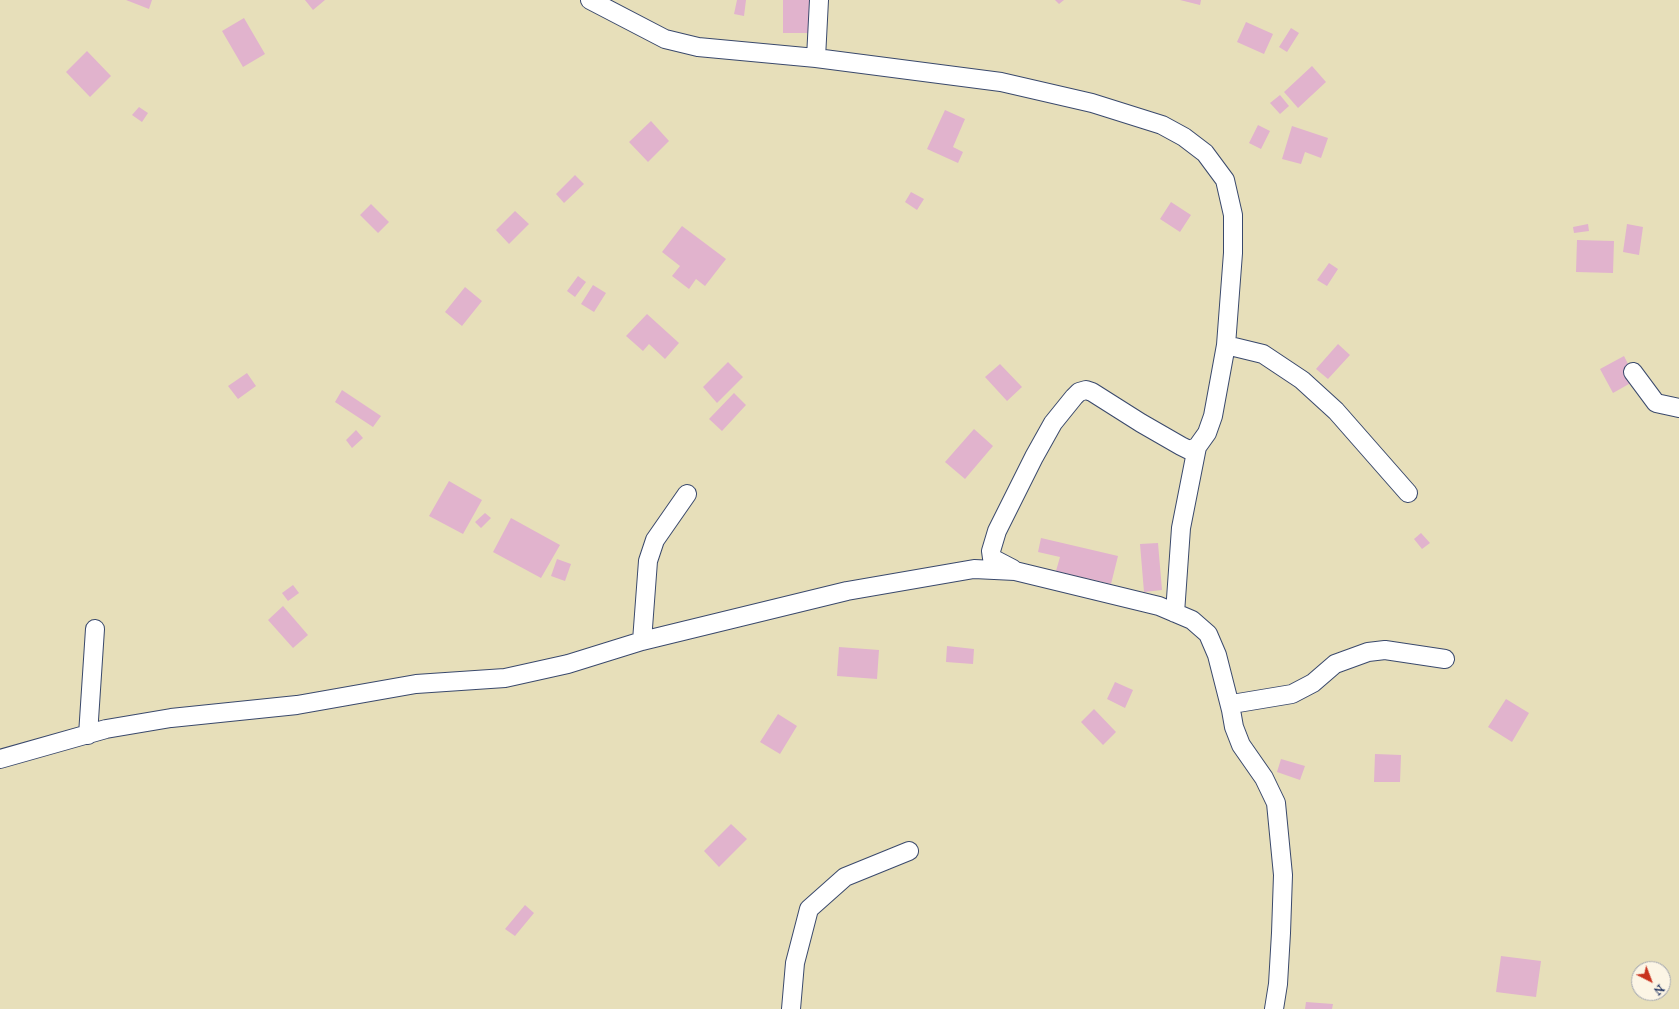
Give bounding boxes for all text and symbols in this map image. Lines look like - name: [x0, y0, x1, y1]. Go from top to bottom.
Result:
- north arrow: [1631, 961, 1671, 1001]
- text: N: [1651, 982, 1667, 998]

